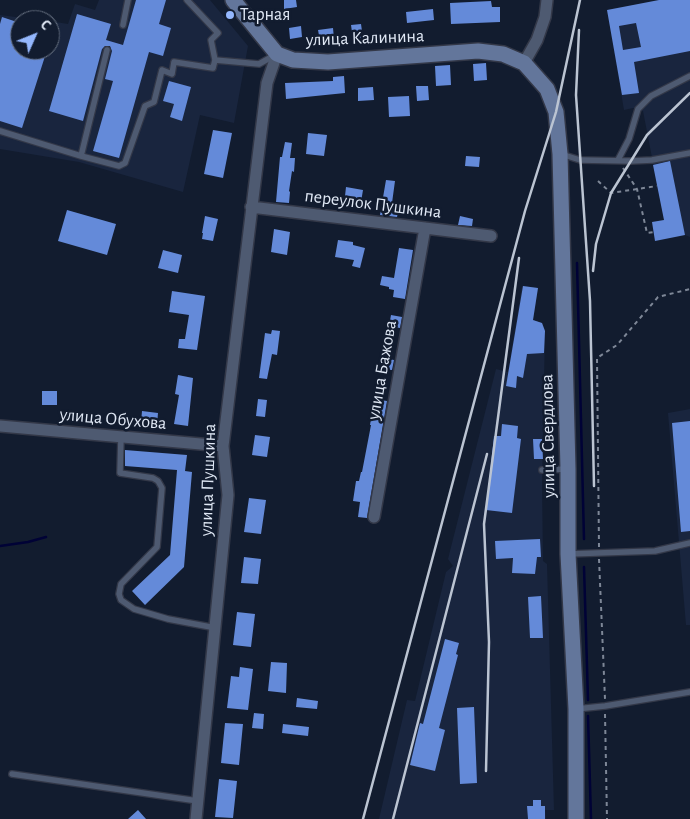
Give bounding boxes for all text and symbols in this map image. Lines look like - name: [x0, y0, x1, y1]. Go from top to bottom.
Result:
- place label: Тарная: [240, 4, 291, 26]
- marker: Тарная: [224, 9, 236, 21]
- north arrow: [10, 10, 60, 60]
- text: С: [37, 18, 53, 33]
- street label: улица Калинина: [305, 25, 425, 51]
- street label: переулок Пушкина: [303, 185, 443, 223]
- street label: улица Бажова: [363, 318, 401, 422]
- street label: улица Свердлова: [536, 374, 560, 498]
- street label: улица Обухова: [59, 404, 167, 434]
- street label: улица Пушкина: [195, 423, 221, 537]

